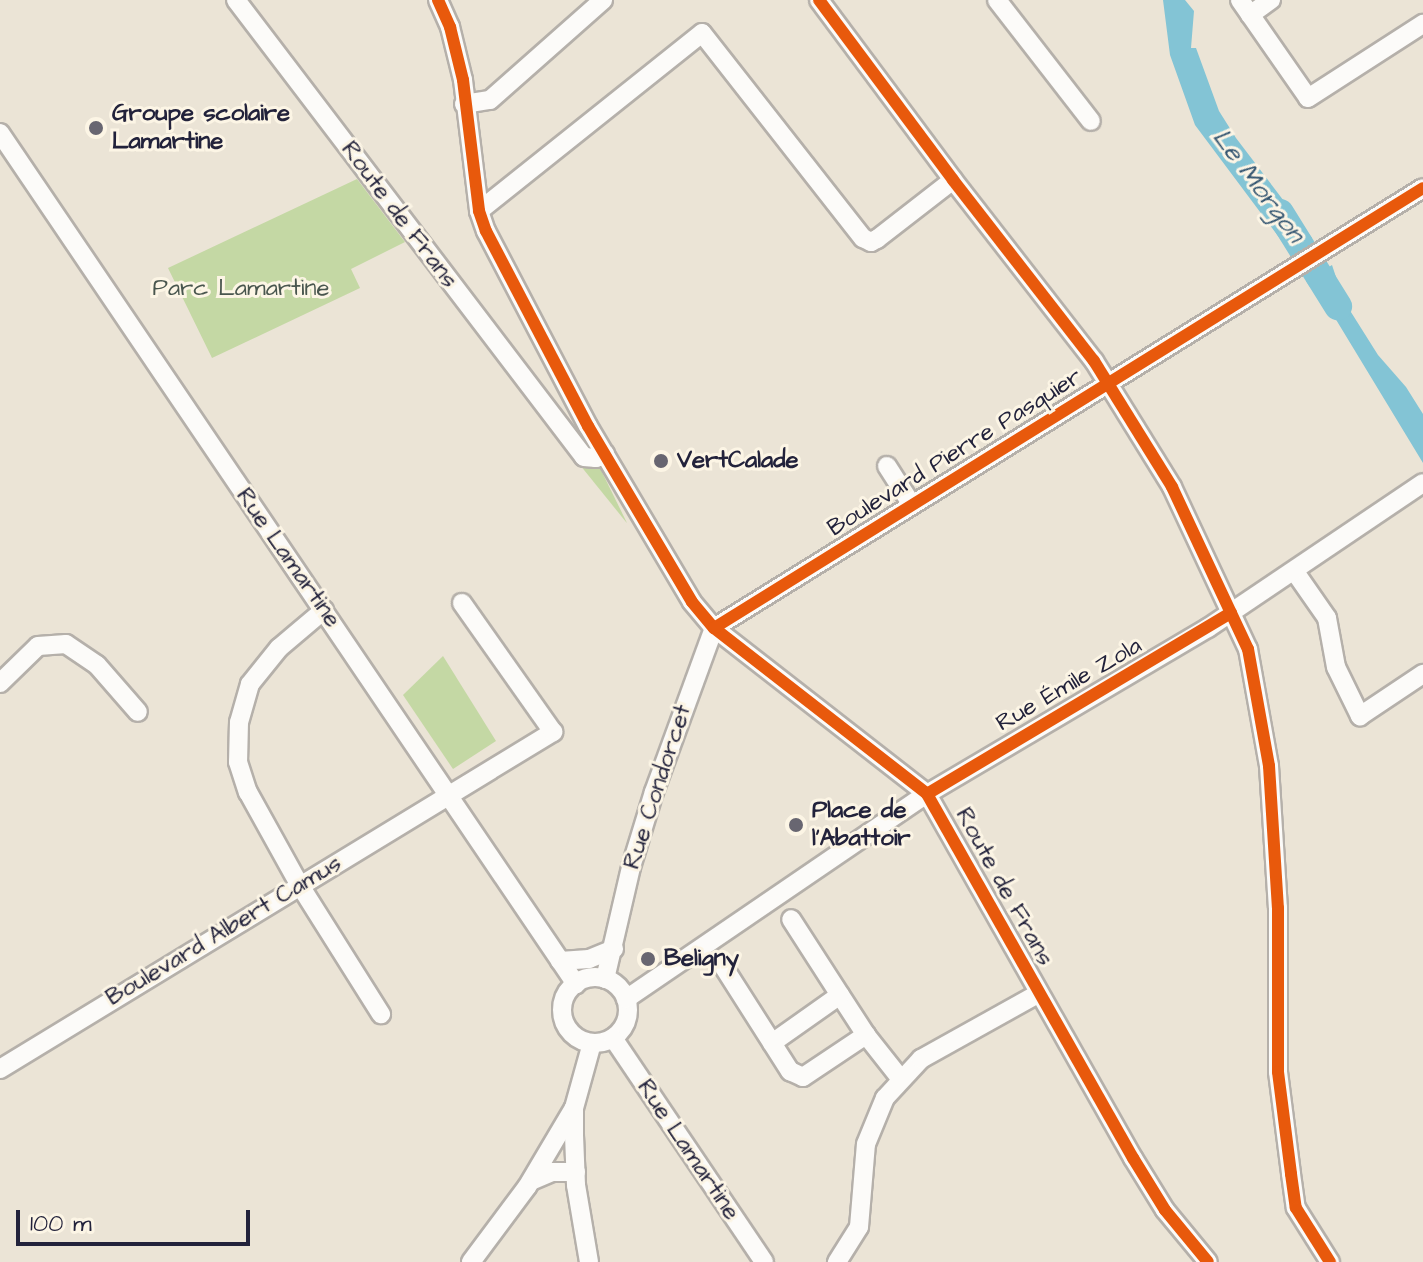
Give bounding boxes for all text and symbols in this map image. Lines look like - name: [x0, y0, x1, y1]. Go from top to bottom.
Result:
- place label: Groupe scolaire Lamartine: [112, 100, 290, 156]
- marker: Groupe scolaire Lamartine: [87, 119, 105, 137]
- water label: Le Morgon: [1205, 123, 1311, 249]
- street label: Route de Frans: [335, 136, 463, 294]
- park label: Parc Lamartine: [153, 275, 329, 303]
- street label: Boulevard Pierre Pasquier: [823, 363, 1087, 543]
- place label: VertCalade: [677, 447, 798, 475]
- marker: VertCalade: [652, 452, 670, 470]
- street label: Rue Lamartine: [229, 483, 347, 633]
- street label: Rue Émile Zola: [991, 632, 1147, 738]
- street label: Rue Condorcet: [618, 701, 698, 873]
- place label: Place de l’Abattoir: [812, 797, 911, 853]
- street label: Route de Frans: [949, 803, 1059, 971]
- marker: Place de l’Abattoir: [787, 816, 805, 834]
- street label: Boulevard Albert Camus: [101, 849, 347, 1013]
- place label: Beligny: [664, 945, 739, 973]
- marker: Beligny: [639, 950, 657, 968]
- street label: Rue Lamartine: [630, 1074, 746, 1226]
- scale bar: [20, 1194, 254, 1244]
- text: 100 m: [30, 1207, 92, 1241]

